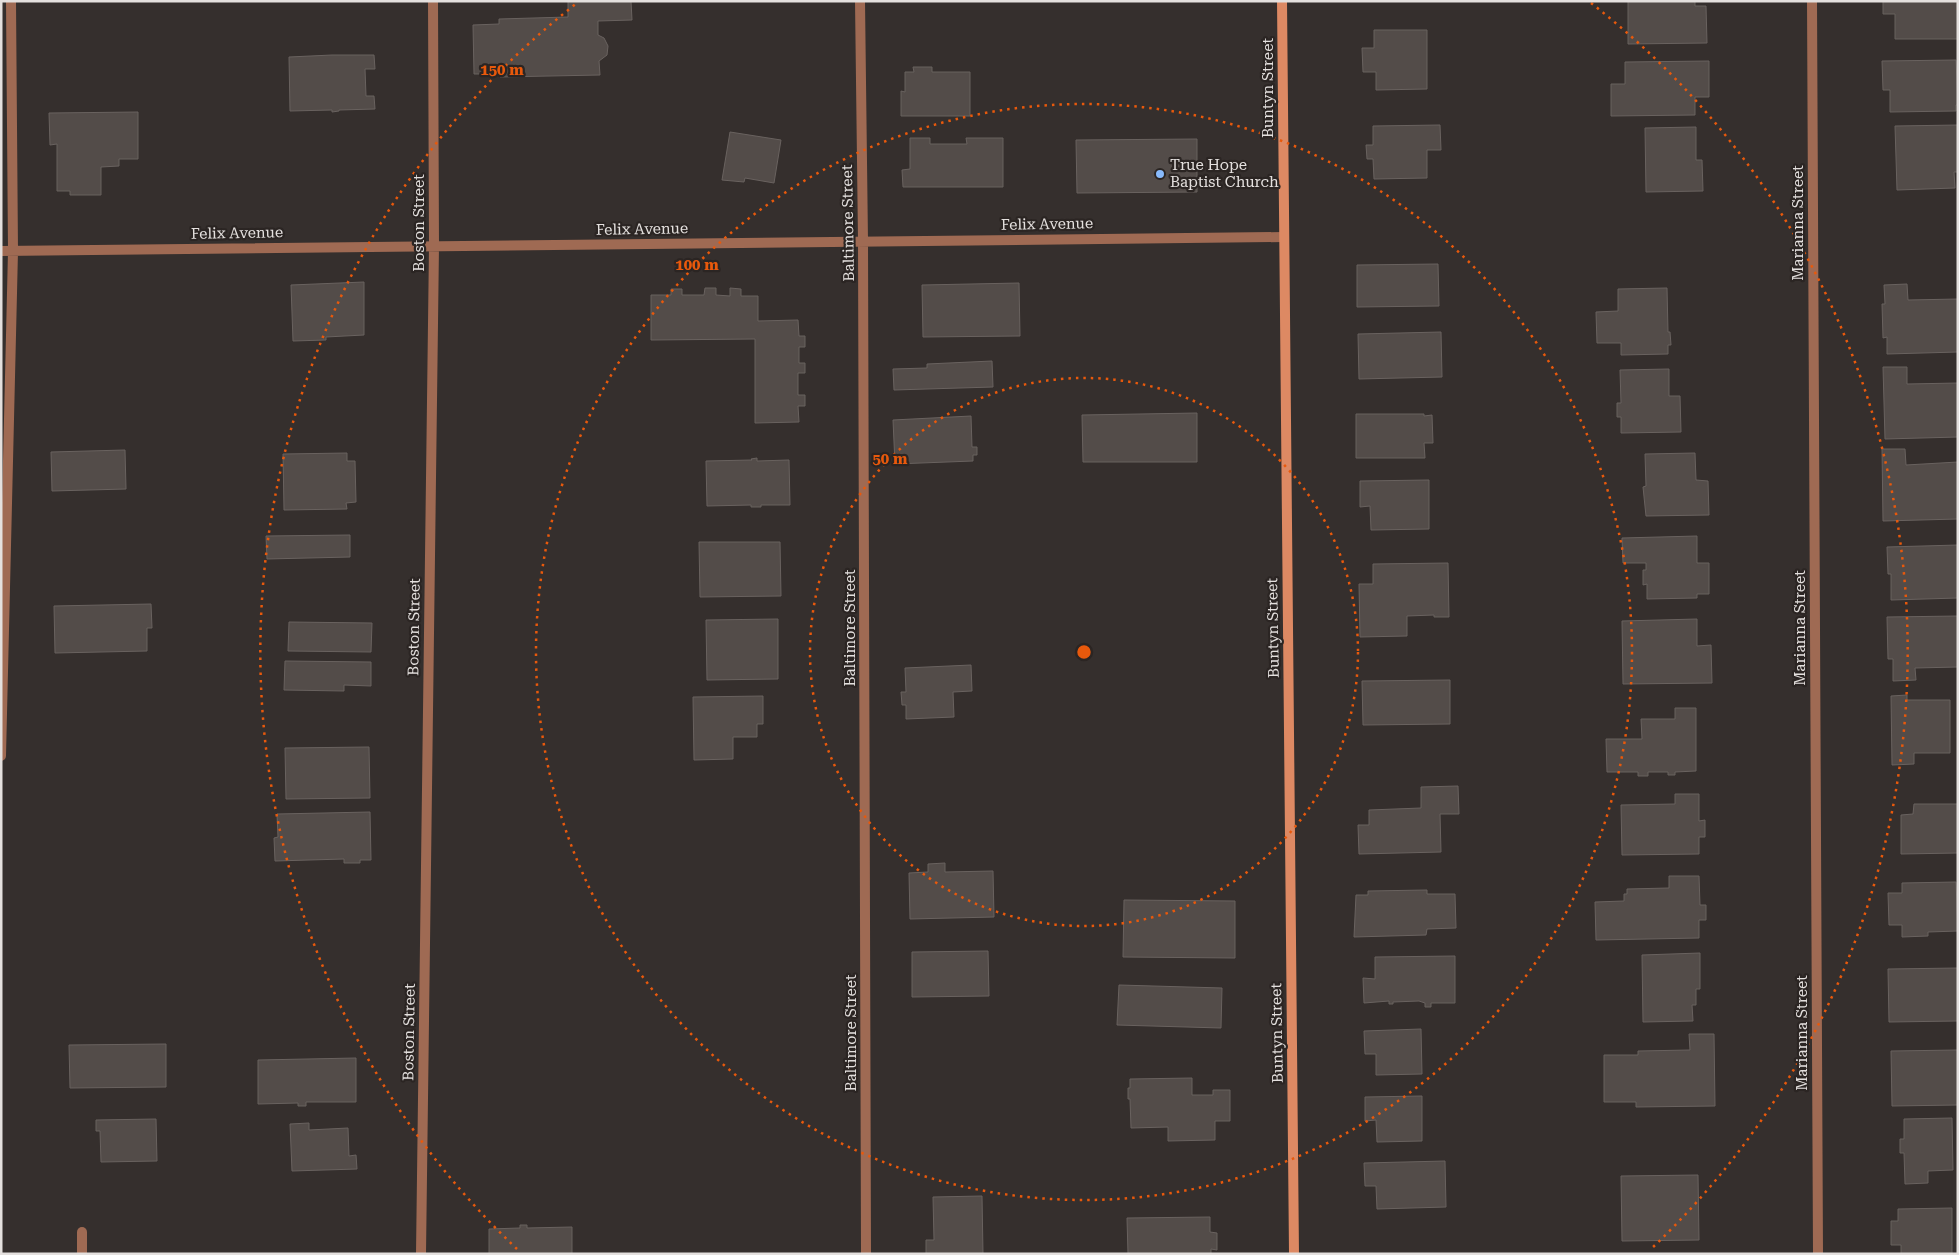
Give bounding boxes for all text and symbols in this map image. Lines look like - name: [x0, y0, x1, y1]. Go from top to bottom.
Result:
- street label: Buntyn Street: [1259, 38, 1277, 138]
- text: 150 m: [480, 61, 524, 79]
- place label: True Hope Baptist Church: [1170, 156, 1279, 191]
- street label: Baltimore Street: [838, 164, 858, 282]
- street label: Marianna Street: [1789, 165, 1807, 281]
- marker: True Hope Baptist Church: [1154, 168, 1166, 180]
- street label: Boston Street: [410, 174, 428, 272]
- street label: Felix Avenue: [1001, 214, 1093, 234]
- street label: Felix Avenue: [596, 219, 688, 239]
- street label: Felix Avenue: [191, 223, 283, 243]
- text: 100 m: [675, 256, 719, 274]
- text: 50 m: [872, 450, 908, 468]
- street label: Baltimore Street: [841, 569, 859, 687]
- street label: Marianna Street: [1791, 570, 1809, 686]
- street label: Buntyn Street: [1263, 577, 1283, 678]
- street label: Boston Street: [404, 578, 424, 676]
- centre of rings: [1075, 643, 1093, 661]
- street label: Baltimore Street: [842, 974, 860, 1092]
- street label: Marianna Street: [1793, 975, 1811, 1091]
- street label: Buntyn Street: [1267, 982, 1287, 1083]
- street label: Boston Street: [399, 983, 419, 1081]

